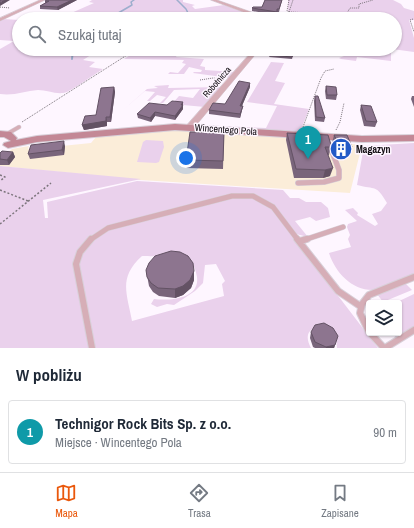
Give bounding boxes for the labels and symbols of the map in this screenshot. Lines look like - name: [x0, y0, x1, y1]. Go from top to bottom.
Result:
- street label: Robotnicza: [200, 64, 234, 100]
- street label: Wincentego Pola: [194, 121, 258, 138]
- pin: 1: [295, 126, 321, 159]
- building icon: Magazyn: [328, 136, 354, 162]
- place label: Magazyn: [356, 143, 391, 156]
- your location: [176, 148, 196, 168]

